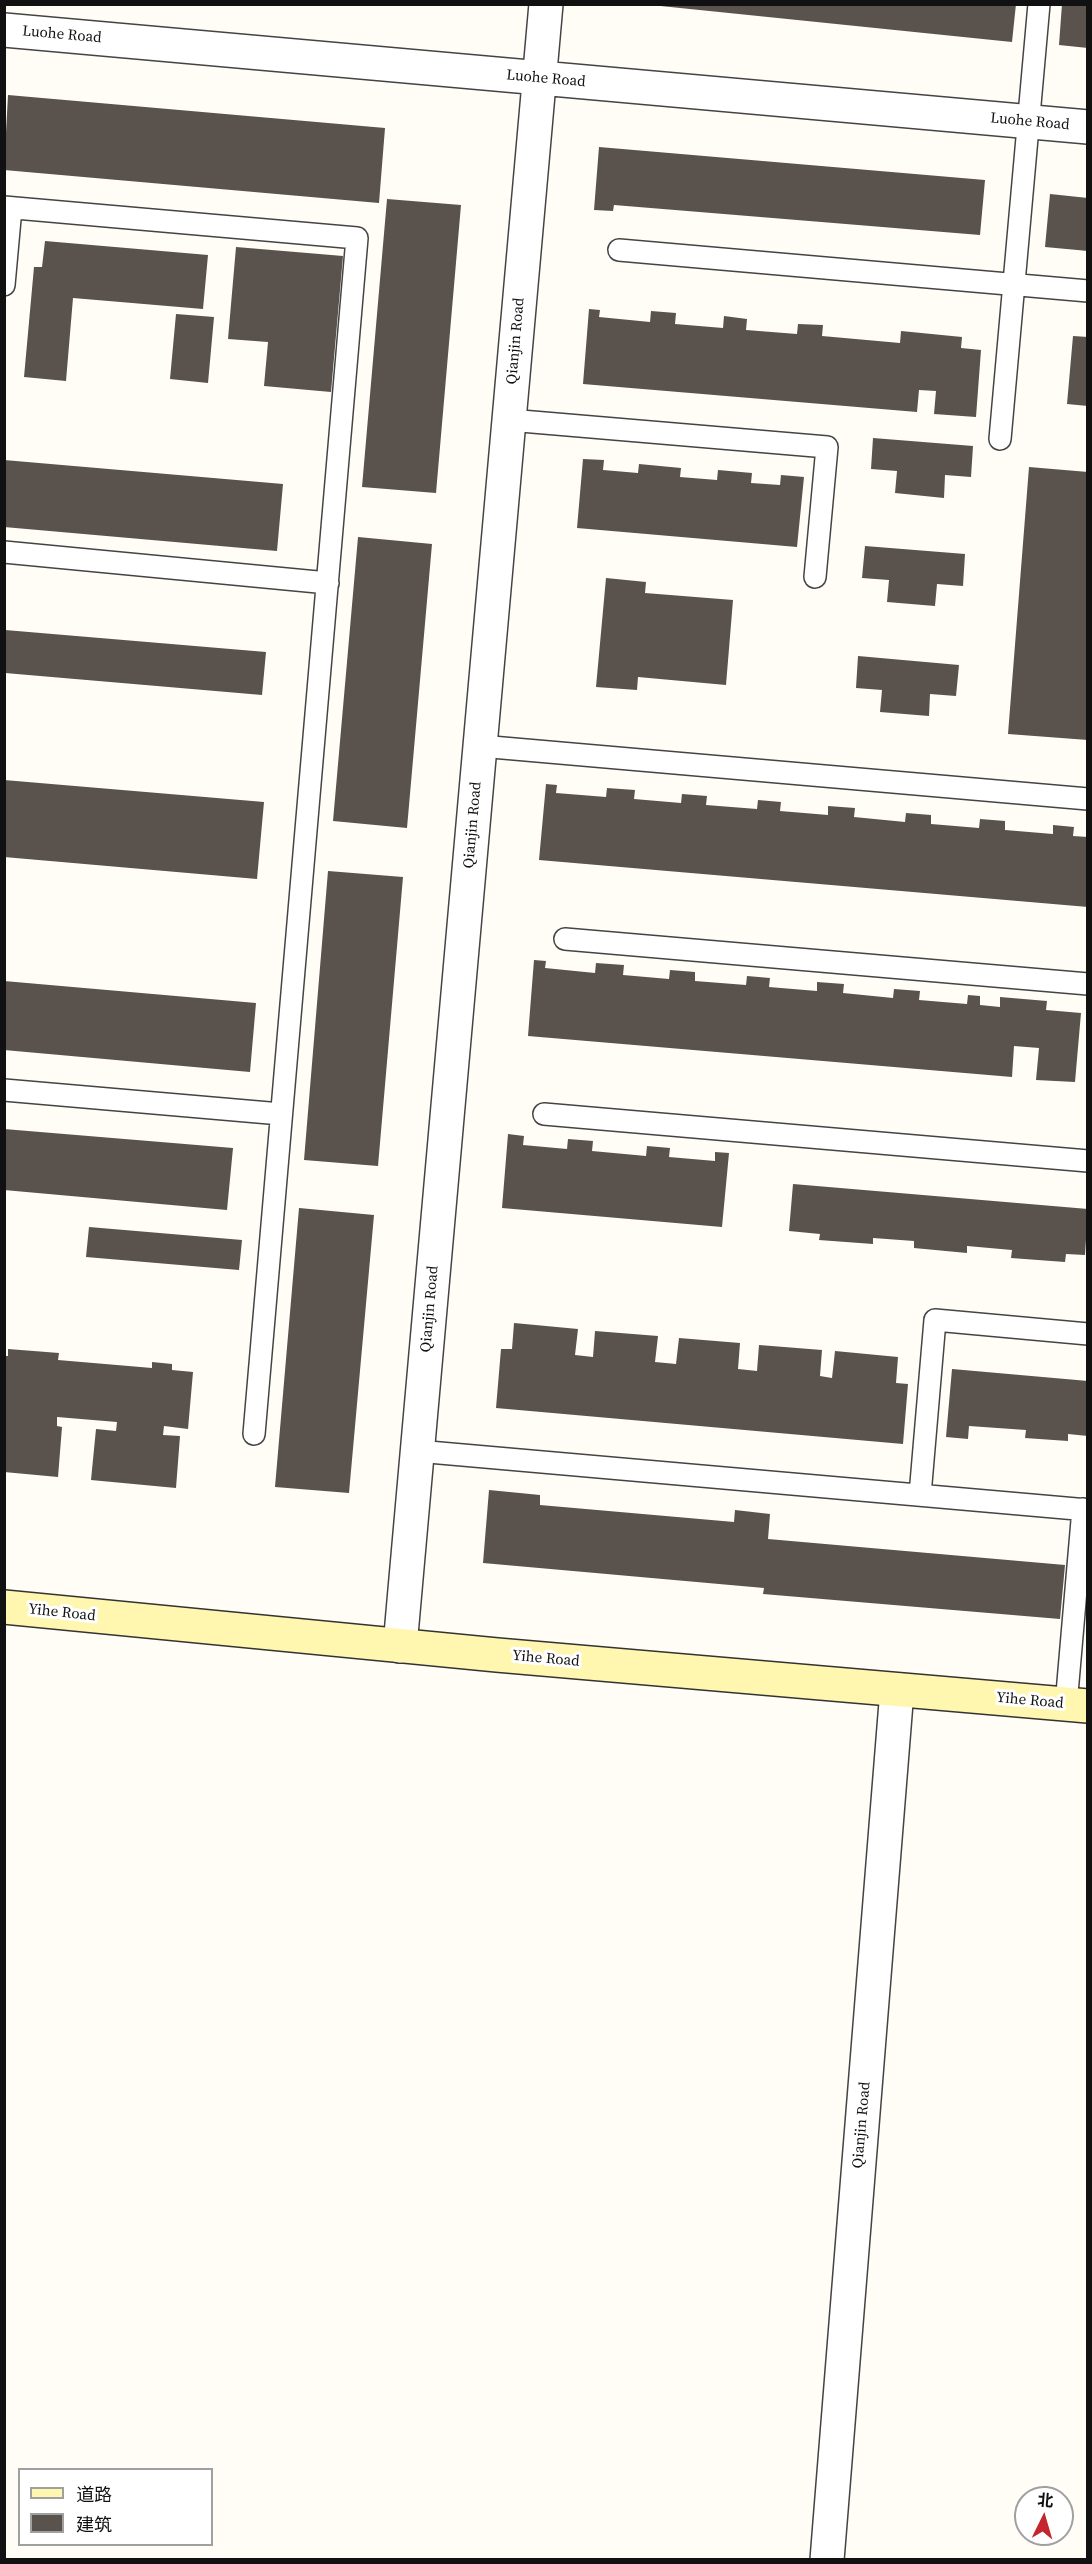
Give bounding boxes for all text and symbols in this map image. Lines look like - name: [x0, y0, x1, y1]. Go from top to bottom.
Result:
- street label: Luohe Road: [22, 23, 102, 47]
- street label: Luohe Road: [506, 67, 586, 91]
- street label: Luohe Road: [990, 110, 1070, 134]
- street label: Qianjin Road: [503, 297, 529, 385]
- street label: Qianjin Road: [460, 781, 486, 869]
- street label: Qianjin Road: [417, 1265, 443, 1353]
- street label: Yihe Road: [27, 1601, 97, 1625]
- street label: Yihe Road: [512, 1647, 580, 1671]
- street label: Yihe Road: [996, 1689, 1064, 1713]
- street label: Qianjin Road: [849, 2081, 875, 2169]
- legend: [18, 2468, 213, 2546]
- text: 道路: [76, 2482, 112, 2507]
- north arrow: [1014, 2486, 1074, 2546]
- text: 北: [1036, 2488, 1054, 2512]
- text: 建筑: [76, 2512, 112, 2537]

